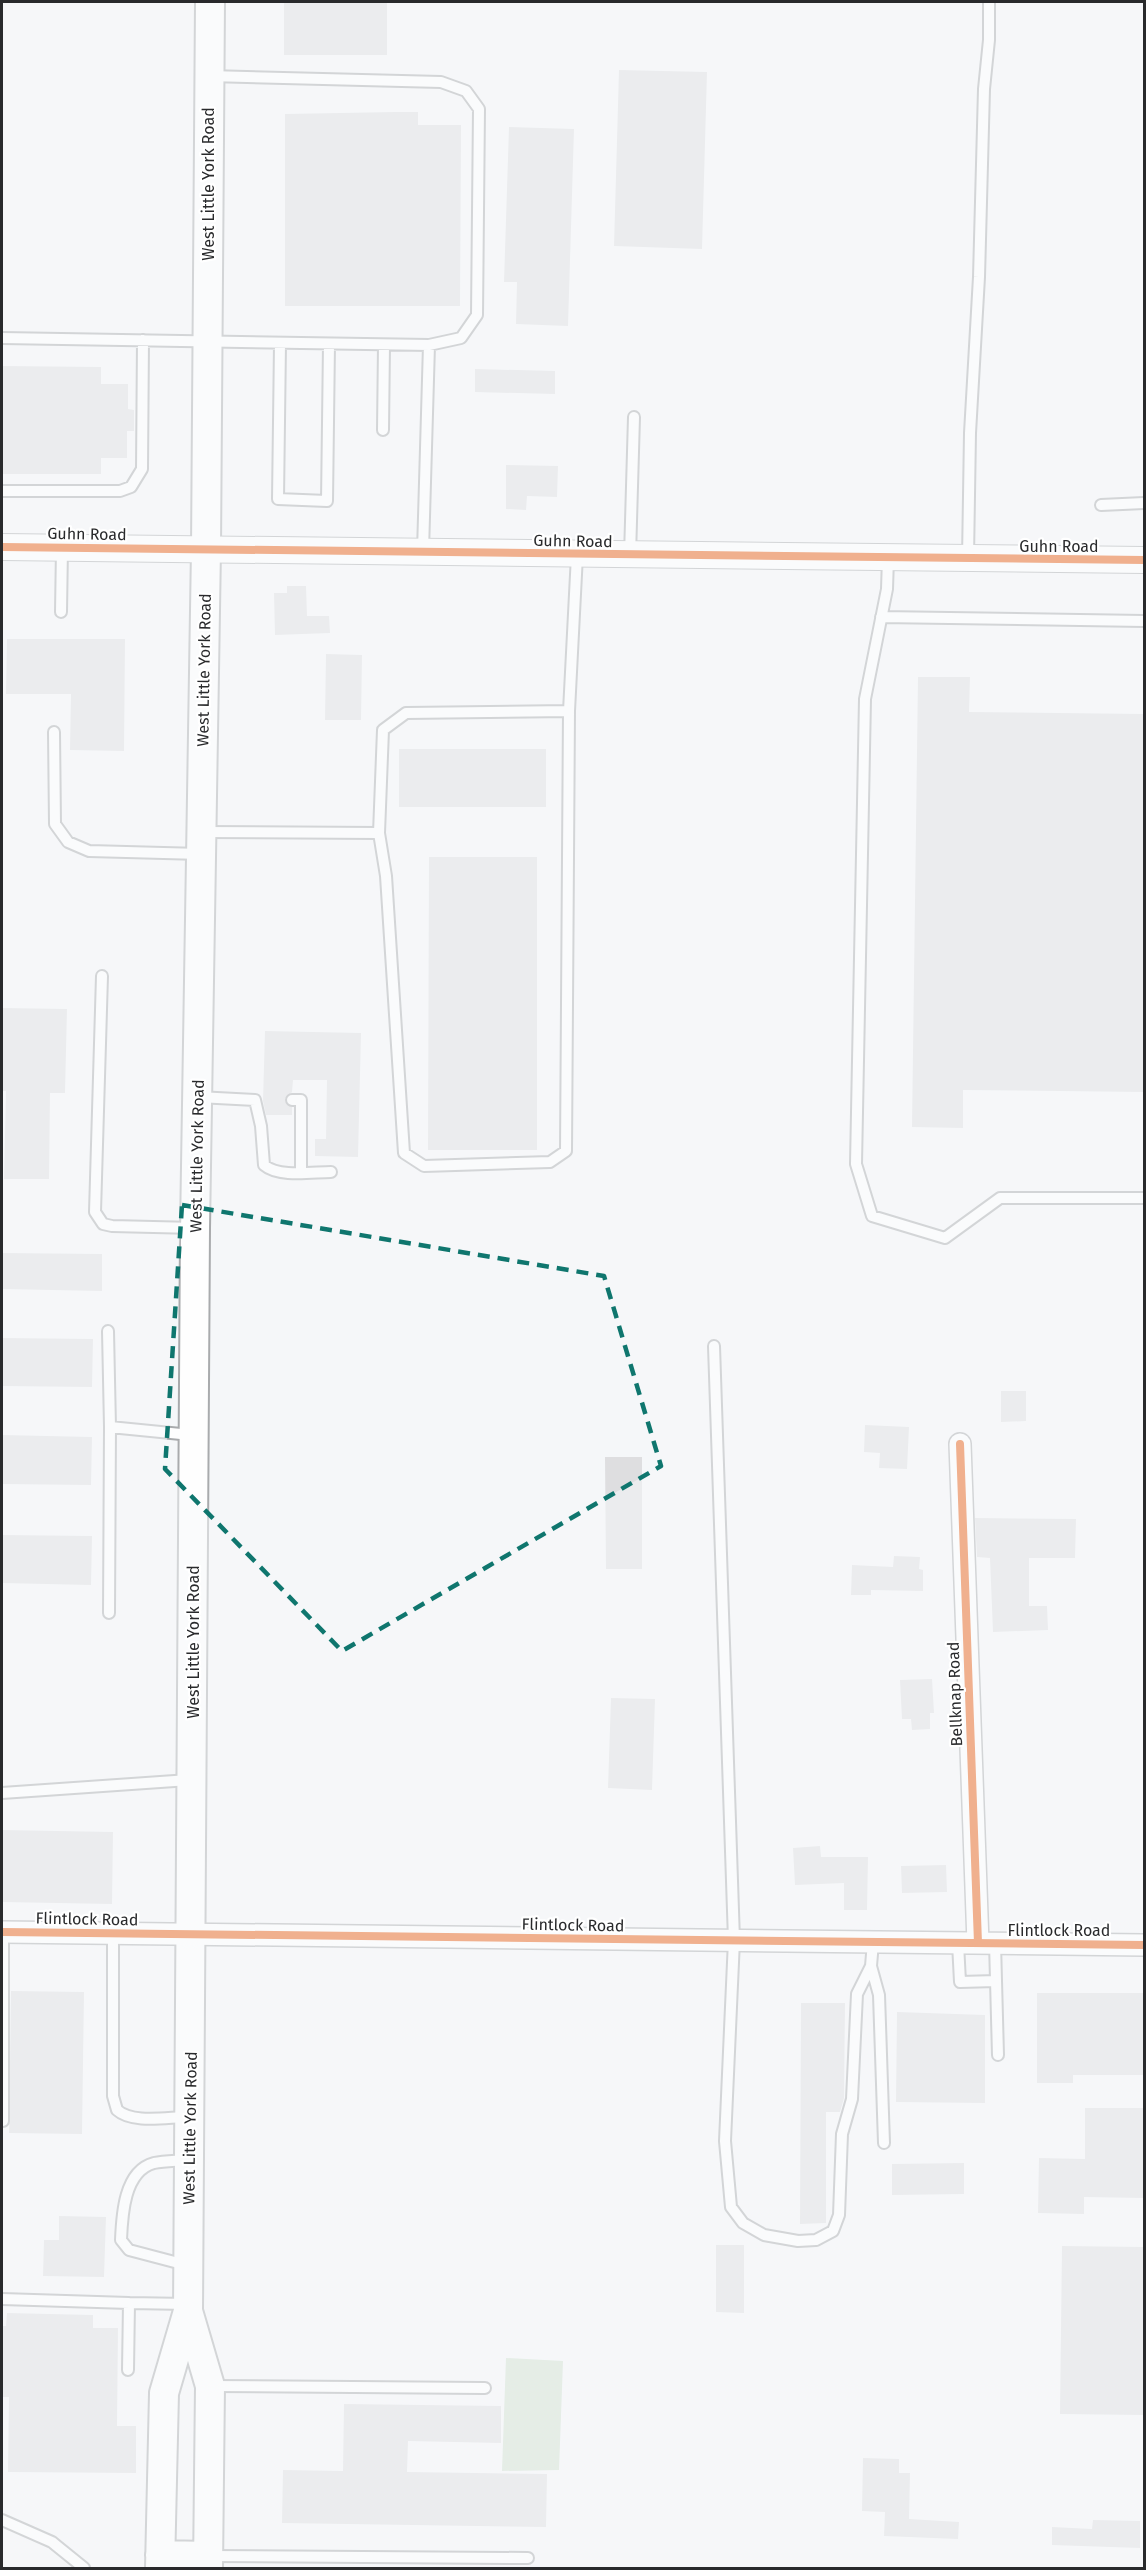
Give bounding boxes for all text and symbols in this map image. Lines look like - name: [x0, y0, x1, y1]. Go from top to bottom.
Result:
- street label: West Little York Road: [199, 107, 218, 261]
- street label: Guhn Road: [47, 524, 127, 544]
- street label: Guhn Road: [533, 531, 613, 551]
- street label: Guhn Road: [1019, 537, 1099, 556]
- street label: West Little York Road: [193, 593, 215, 747]
- street label: West Little York Road: [186, 1079, 208, 1233]
- street label: West Little York Road: [184, 1565, 203, 1719]
- street label: Bellknap Road: [944, 1641, 966, 1747]
- street label: Flintlock Road: [35, 1909, 139, 1929]
- street label: Flintlock Road: [521, 1915, 625, 1935]
- street label: Flintlock Road: [1008, 1921, 1110, 1940]
- street label: West Little York Road: [179, 2051, 201, 2205]

